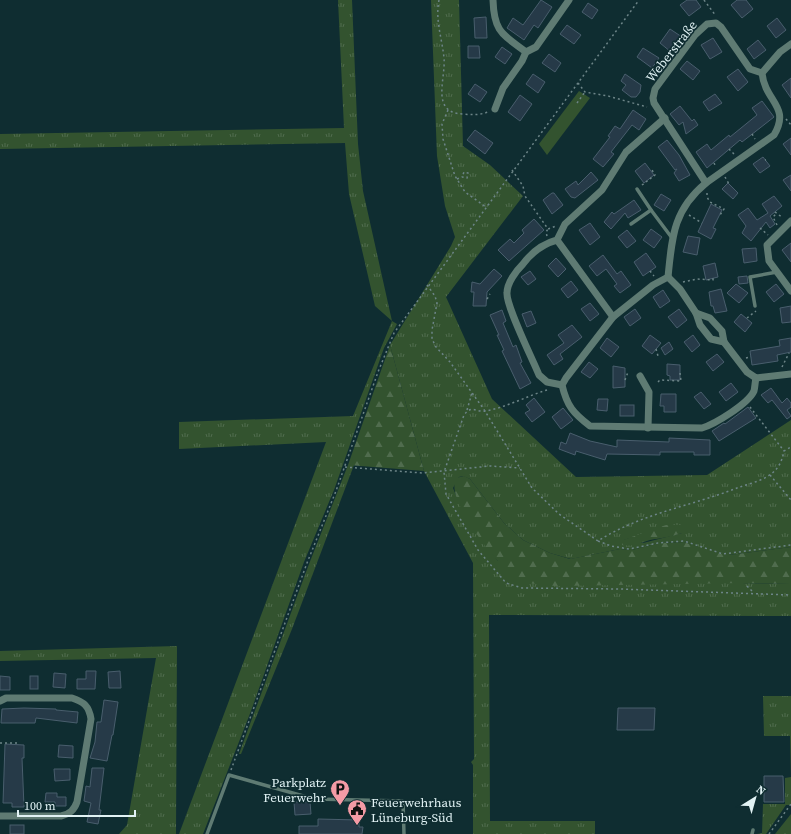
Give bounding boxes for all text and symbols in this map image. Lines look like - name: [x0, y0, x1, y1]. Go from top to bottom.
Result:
- street label: Weberstraße: [642, 17, 701, 86]
- place label: Parkplatz Feuerwehr: [263, 774, 326, 806]
- parking icon: Parkplatz Feuerwehr: [329, 778, 351, 806]
- north arrow: [735, 778, 775, 818]
- text: N: [753, 782, 768, 799]
- scale bar: [18, 792, 135, 818]
- place label: Feuerwehrhaus Lüneburg-Süd: [371, 794, 462, 826]
- text: 100 m: [24, 798, 56, 814]
- public building icon: Feuerwehrhaus Lüneburg-Süd: [346, 798, 368, 826]

